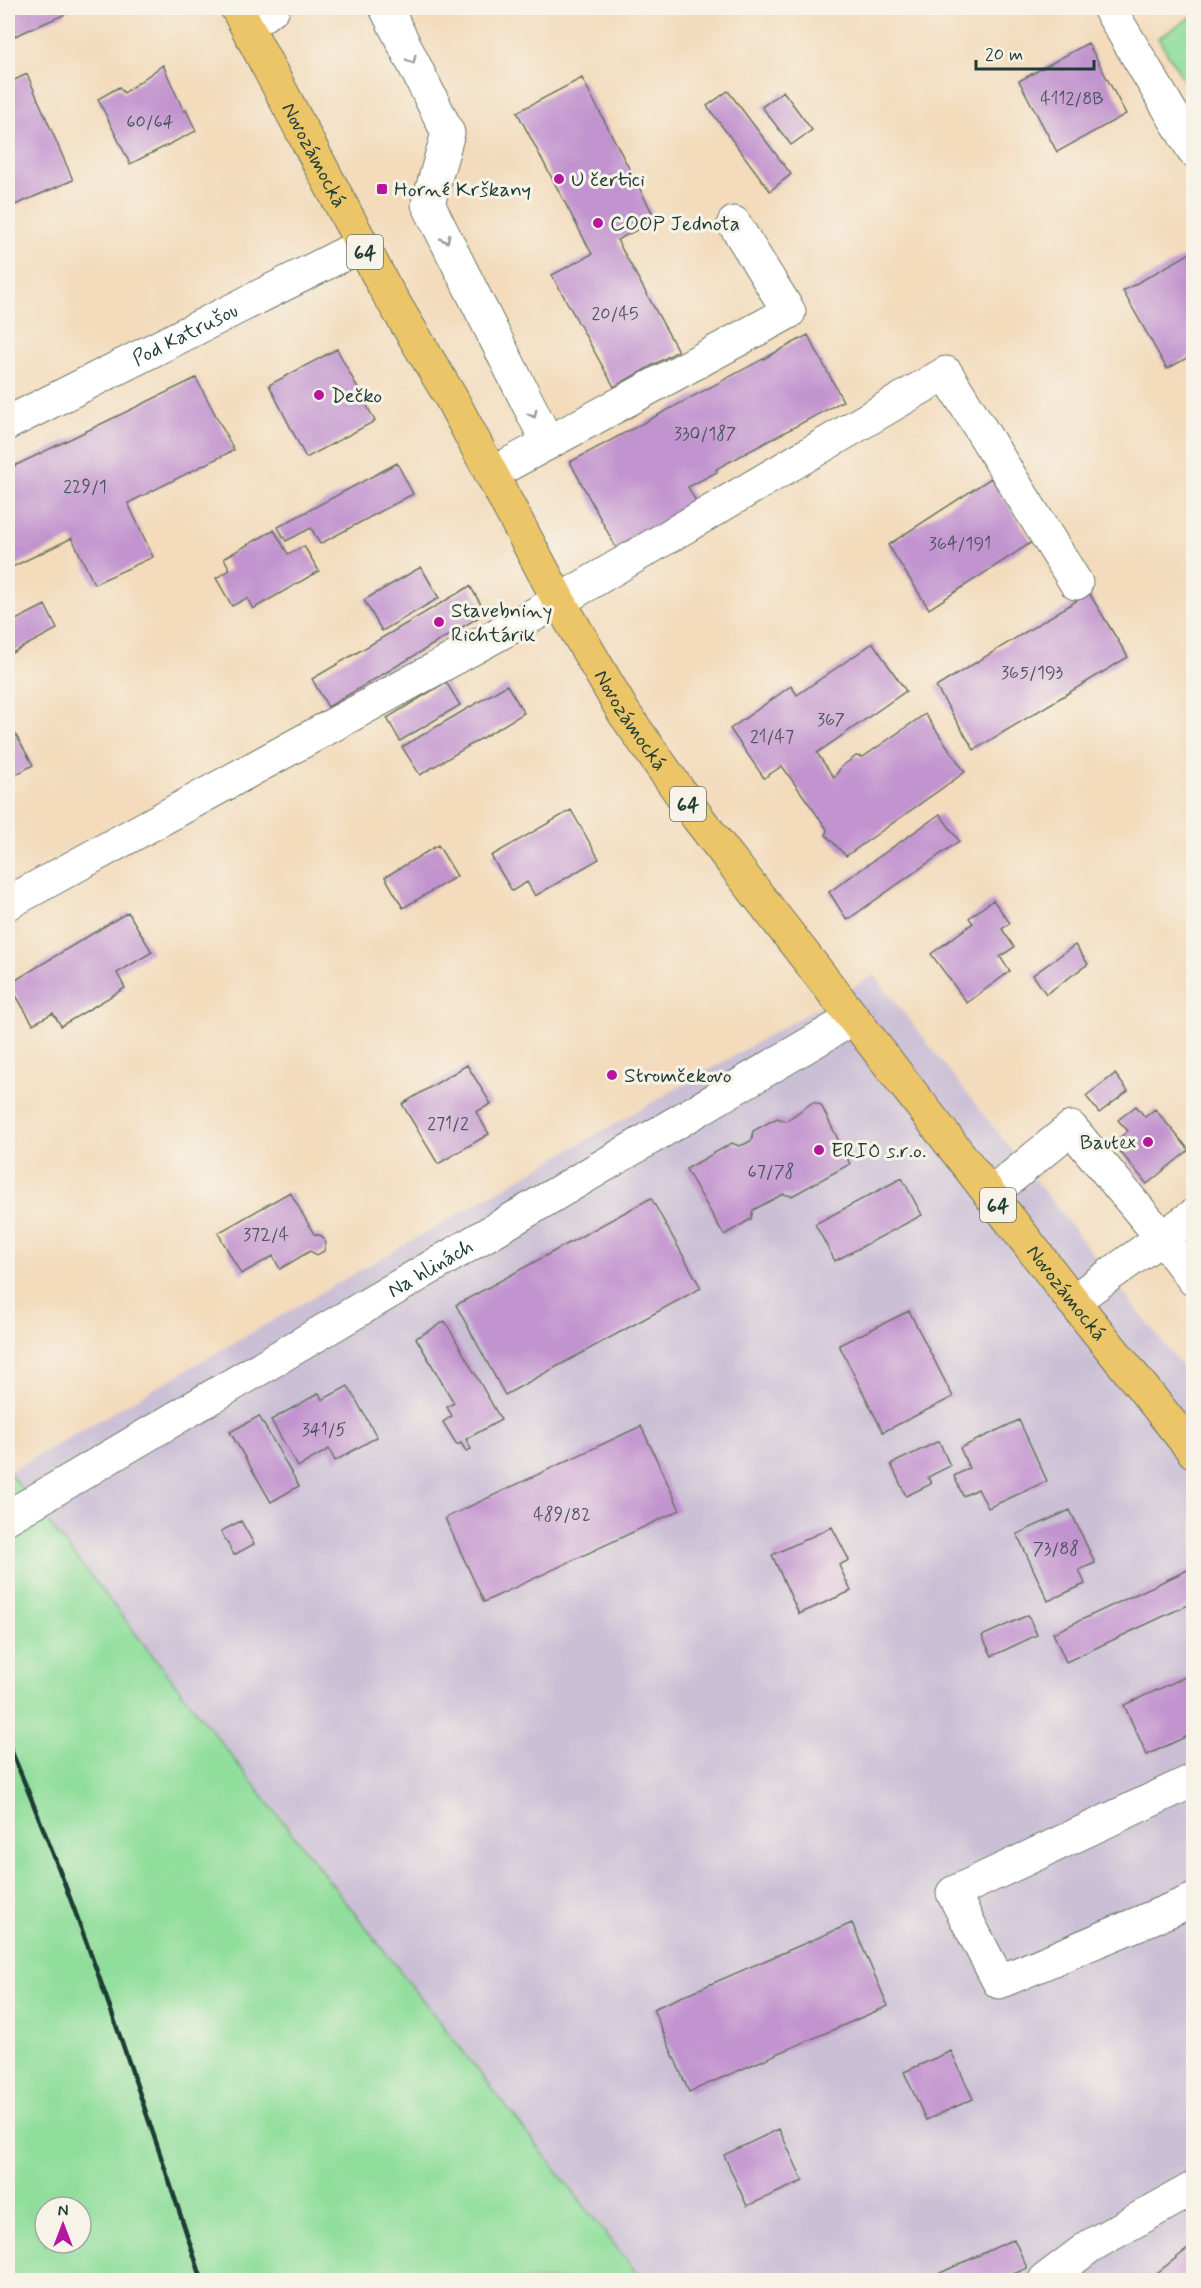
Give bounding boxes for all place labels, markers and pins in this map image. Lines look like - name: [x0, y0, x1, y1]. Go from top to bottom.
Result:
- place label: U čertici: [571, 166, 645, 194]
- marker: U čertici: [552, 172, 566, 186]
- place label: Horné Krškany: [394, 176, 531, 204]
- marker: Horné Krškany: [375, 182, 389, 196]
- place label: COOP Jednota: [610, 210, 740, 238]
- marker: COOP Jednota: [591, 216, 605, 230]
- place label: Dečko: [331, 382, 382, 410]
- marker: Dečko: [312, 388, 326, 402]
- place label: Stavebniny Richtárik: [451, 597, 553, 649]
- marker: Stavebniny Richtárik: [432, 615, 446, 629]
- place label: Stromčekovo: [624, 1062, 732, 1090]
- marker: Stromčekovo: [605, 1068, 619, 1082]
- place label: Bautex: [1080, 1129, 1136, 1157]
- marker: Bautex: [1141, 1135, 1155, 1149]
- place label: ERIO s.r.o.: [831, 1137, 926, 1165]
- marker: ERIO s.r.o.: [812, 1143, 826, 1157]

